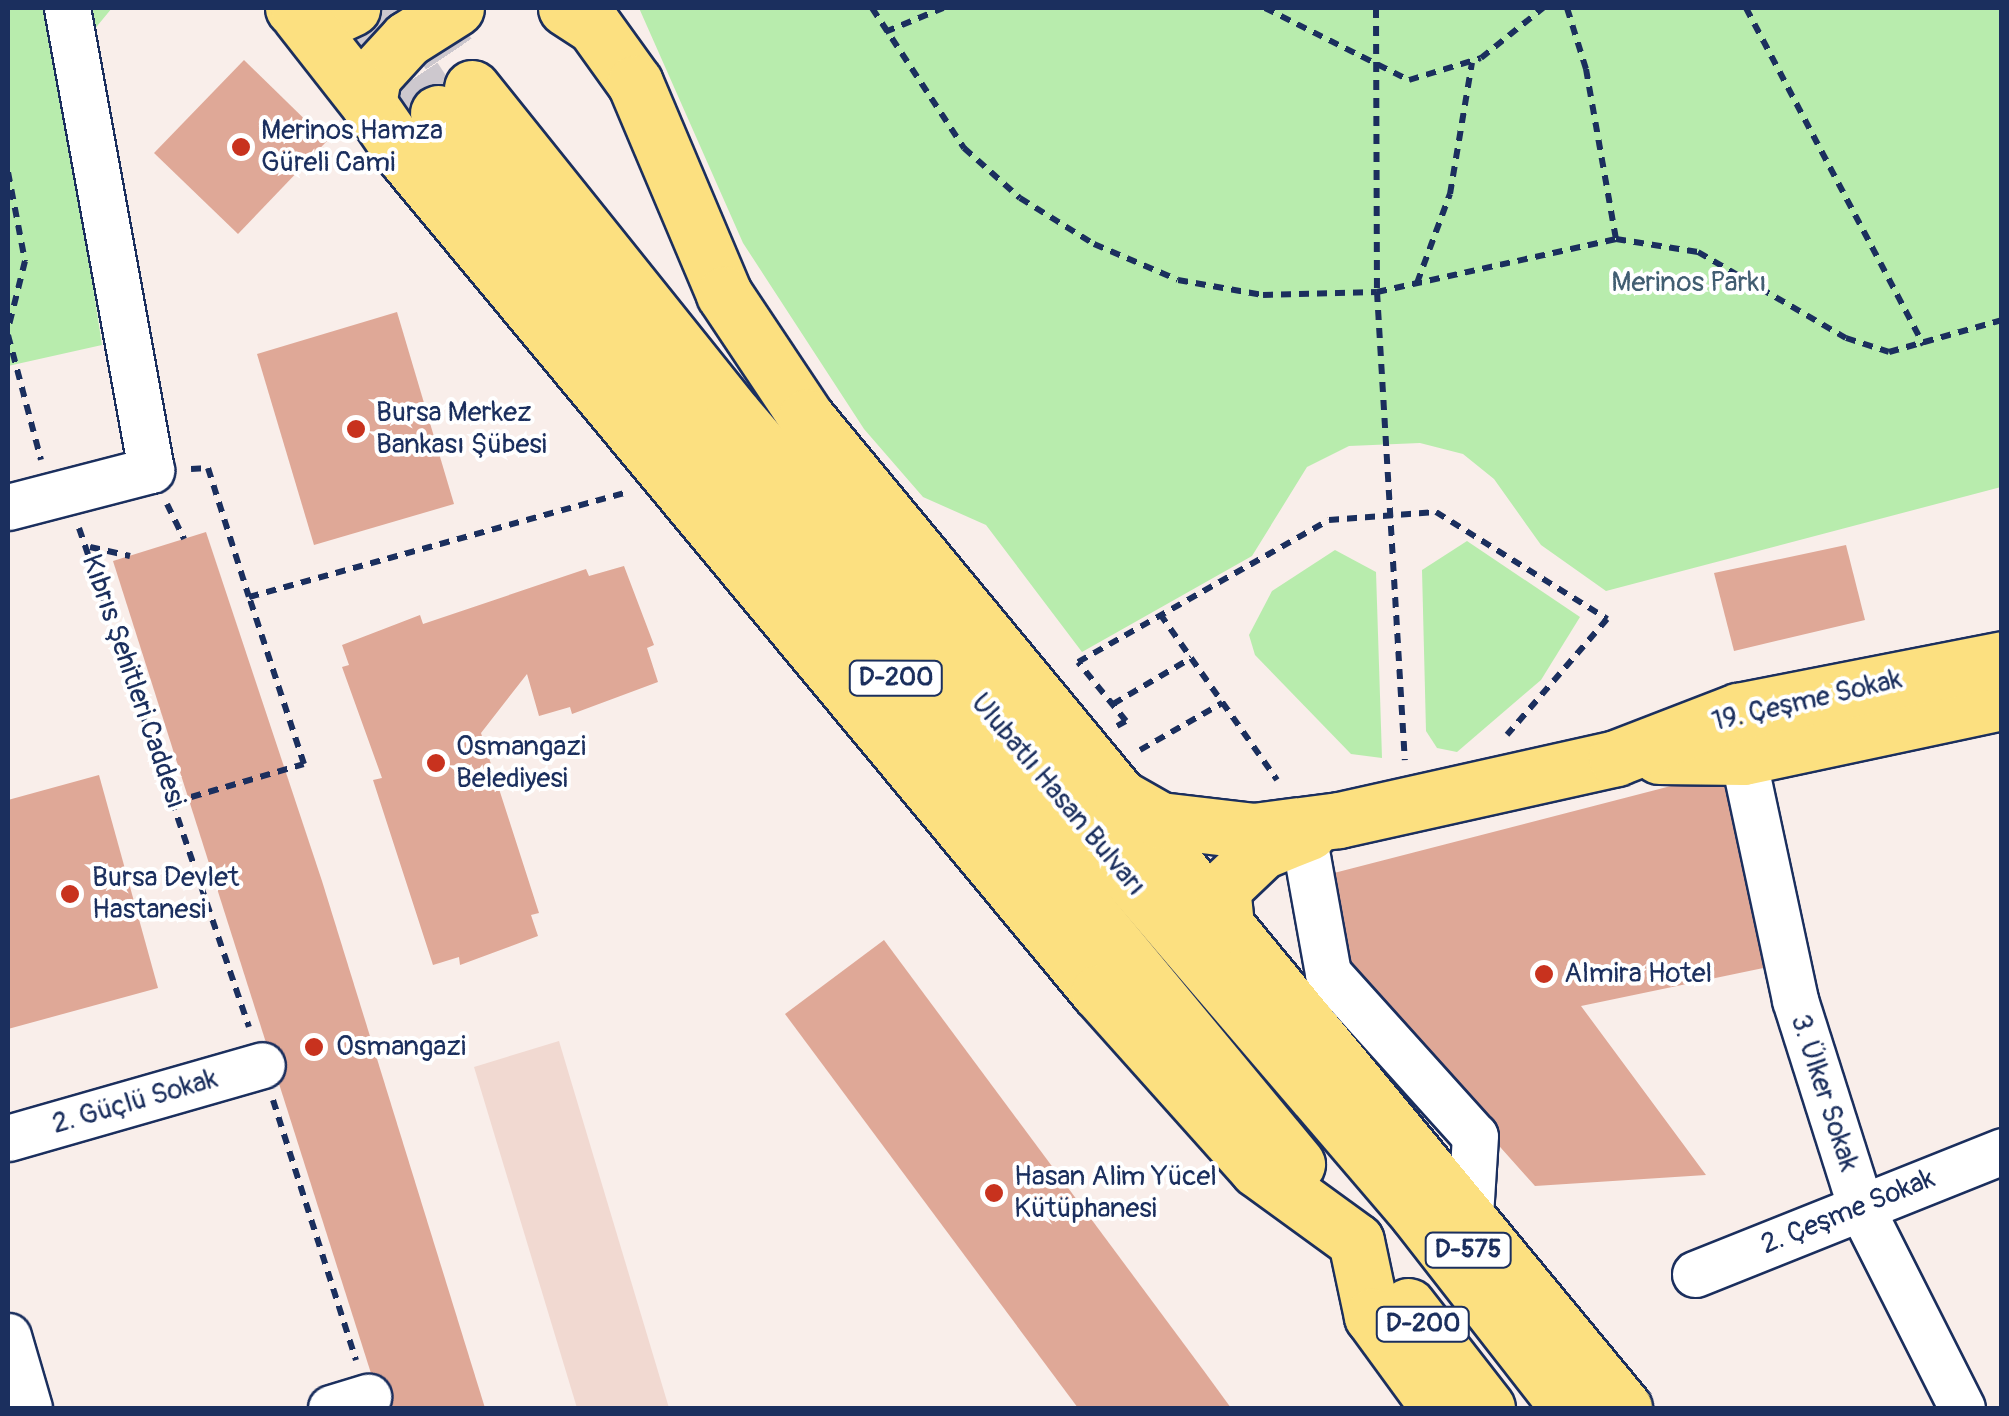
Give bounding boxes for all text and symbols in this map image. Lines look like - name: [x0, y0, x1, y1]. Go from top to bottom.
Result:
- place label: Merinos Hamza Güreli Cami: [261, 114, 443, 180]
- marker: Merinos Hamza Güreli Cami: [230, 136, 252, 158]
- park label: Merinos Parkı: [1611, 266, 1767, 300]
- place label: Bursa Merkez Bankası Şübesi: [376, 396, 547, 462]
- marker: Bursa Merkez Bankası Şübesi: [345, 418, 367, 440]
- street label: Kıbrıs Şehitleri Caddesi: [74, 550, 192, 812]
- road number: D-200: [848, 658, 944, 698]
- street label: 19. Çeşme Sokak: [1709, 663, 1905, 739]
- street label: Ulubatlı Hasan Bulvarı: [964, 687, 1152, 903]
- place label: Osmangazi Belediyesi: [456, 730, 586, 796]
- marker: Osmangazi Belediyesi: [425, 752, 447, 774]
- place label: Bursa Devlet Hastanesi: [92, 861, 239, 927]
- marker: Bursa Devlet Hastanesi: [57, 881, 83, 907]
- place label: Almira Hotel: [1564, 957, 1712, 991]
- marker: Almira Hotel: [1533, 963, 1555, 985]
- street label: 3. Ülker Sokak: [1783, 1010, 1865, 1176]
- place label: Osmangazi: [336, 1030, 466, 1064]
- marker: Osmangazi: [301, 1034, 327, 1060]
- street label: 2. Güçlü Sokak: [48, 1062, 222, 1142]
- place label: Hasan Alim Yücel Kütüphanesi: [1014, 1160, 1217, 1226]
- street label: 2. Çeşme Sokak: [1756, 1162, 1940, 1262]
- marker: Hasan Alim Yücel Kütüphanesi: [983, 1182, 1005, 1204]
- road number: D-575: [1423, 1230, 1513, 1270]
- road number: D-200: [1376, 1304, 1470, 1344]

